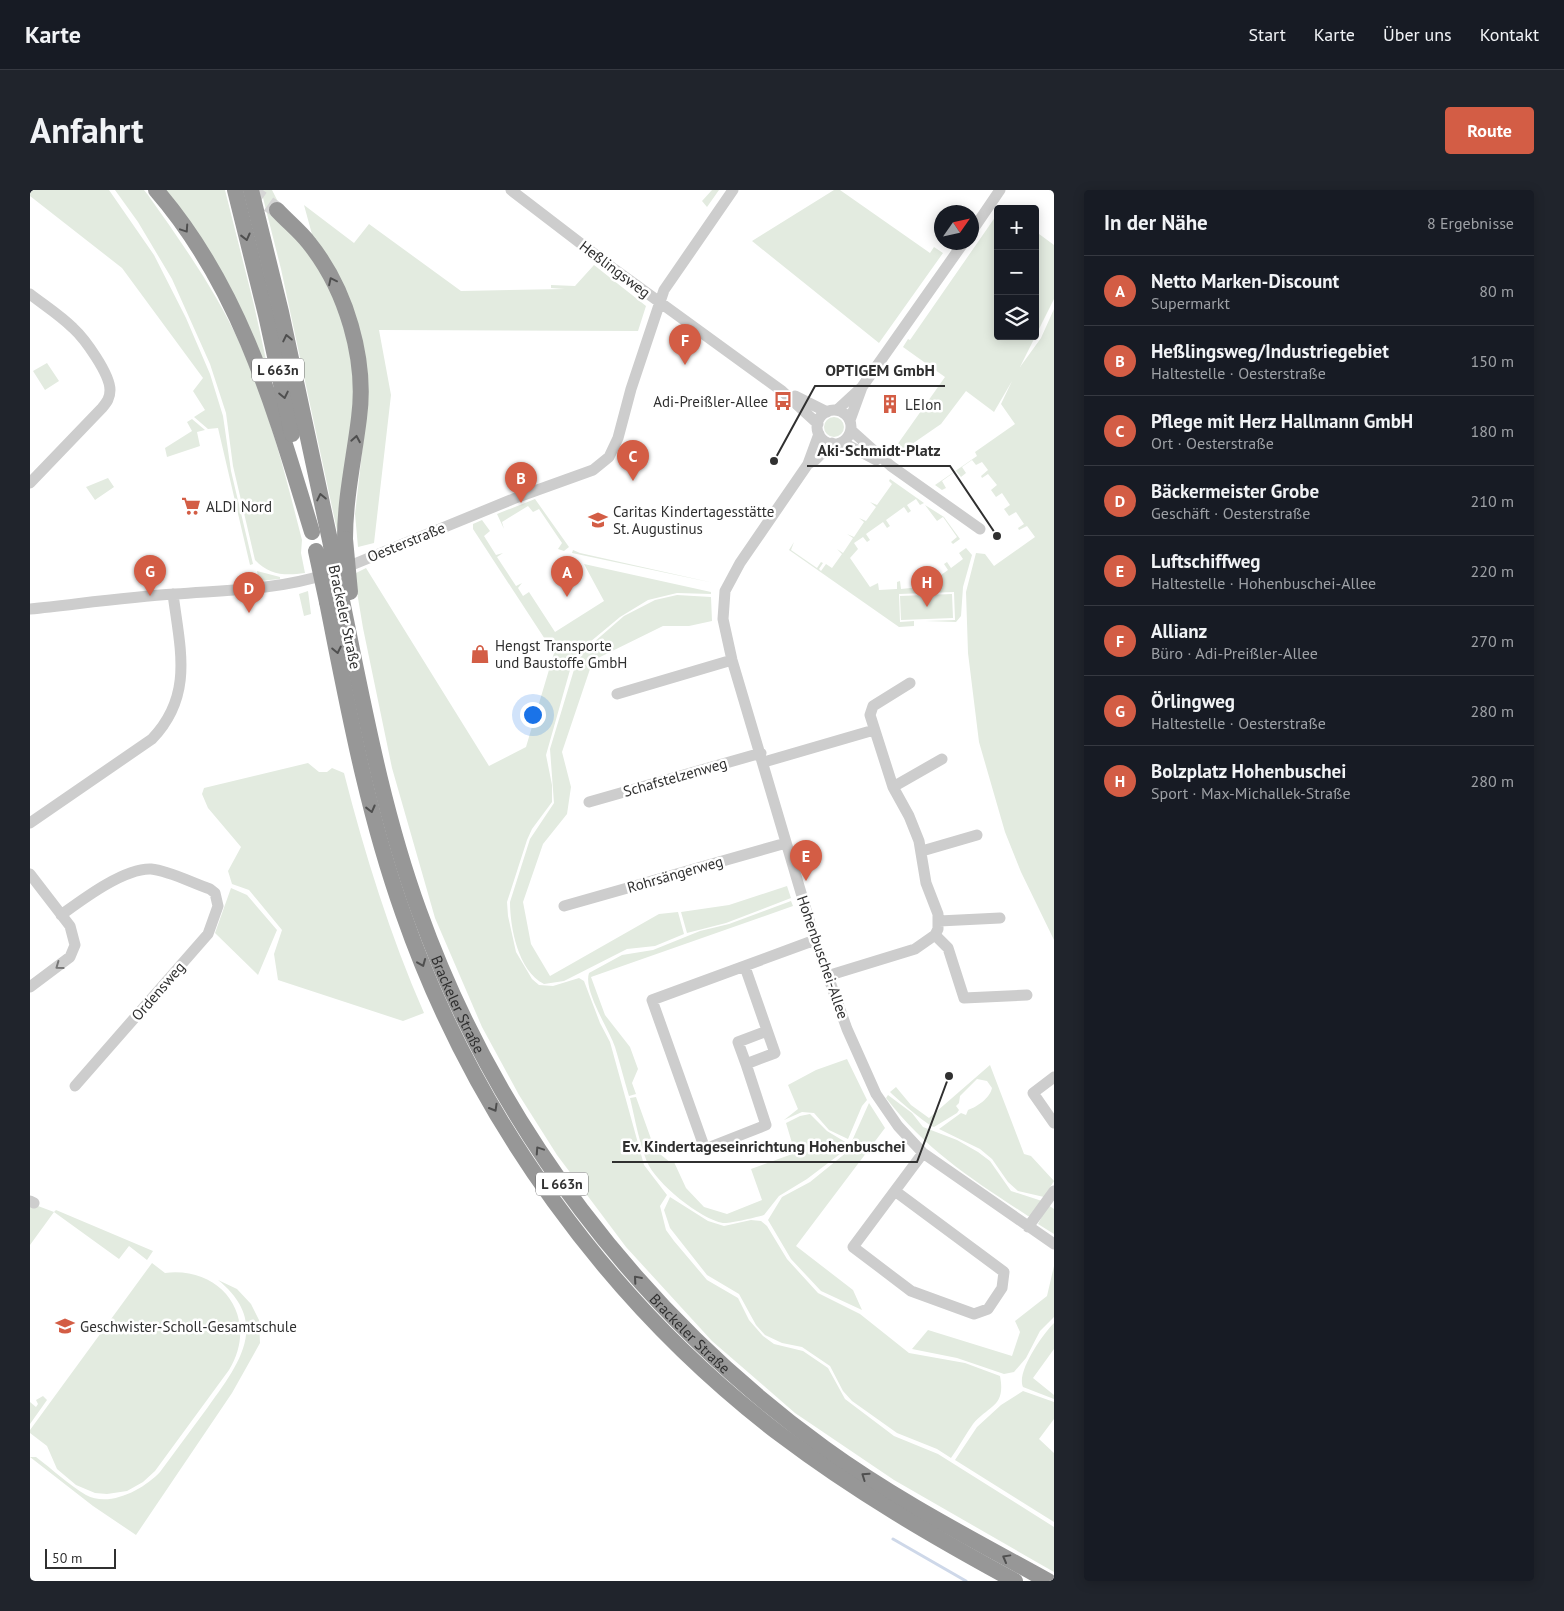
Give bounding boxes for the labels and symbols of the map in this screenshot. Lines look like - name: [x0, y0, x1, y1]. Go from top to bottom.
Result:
- north arrow: [934, 205, 979, 250]
- one-way arrow: [179, 223, 188, 233]
- one-way arrow: [241, 233, 251, 241]
- street label: Heßlingsweg: [576, 236, 654, 302]
- one-way arrow: [328, 277, 338, 286]
- pin: F: [669, 324, 701, 365]
- one-way arrow: [282, 334, 293, 342]
- callout: OPTIGEM GmbH: [815, 355, 945, 386]
- road number: L 663n: [252, 358, 304, 382]
- text: OPTIGEM GmbH: [825, 360, 935, 380]
- bus stop icon: Adi-Preißler-Allee: [772, 390, 794, 412]
- one-way arrow: [278, 391, 289, 400]
- place label: Adi-Preißler-Allee: [653, 392, 768, 411]
- building icon: LEIon: [879, 393, 901, 415]
- place label: LEIon: [905, 395, 941, 414]
- one-way arrow: [350, 434, 360, 443]
- callout: Aki-Schmidt-Platz: [807, 435, 950, 466]
- pin: C: [617, 440, 649, 481]
- text: Aki-Schmidt-Platz: [817, 440, 941, 460]
- pin: B: [505, 462, 537, 503]
- one-way arrow: [316, 493, 327, 501]
- supermarket icon: ALDI Nord: [180, 495, 202, 517]
- place label: ALDI Nord: [206, 497, 272, 516]
- place label: Caritas Kindertagesstätte St. Augustinus: [613, 502, 774, 538]
- school or university icon: Caritas Kindertagesstätte St. Augustinus: [587, 509, 609, 531]
- street label: Oesterstraße: [364, 518, 448, 566]
- pin: G: [134, 555, 166, 596]
- pin: A: [551, 556, 583, 597]
- street label: Brackeler Straße: [325, 563, 365, 671]
- pin: H: [911, 566, 943, 607]
- pin: D: [233, 572, 265, 613]
- place label: Hengst Transporte und Baustoffe GmbH: [495, 636, 627, 672]
- shop icon: Hengst Transporte und Baustoffe GmbH: [469, 643, 491, 665]
- one-way arrow: [331, 646, 341, 655]
- your location: [520, 702, 546, 728]
- street label: Schafstelzenweg: [621, 753, 729, 801]
- one-way arrow: [365, 804, 376, 813]
- pin: E: [790, 840, 822, 881]
- street label: Rohrsängerweg: [625, 851, 725, 897]
- street label: Hohenbuschei-Allee: [793, 893, 853, 1021]
- street label: Brackeler Straße: [427, 952, 489, 1056]
- street label: Ordensweg: [127, 958, 189, 1024]
- one-way arrow: [416, 958, 426, 967]
- one-way arrow: [56, 961, 65, 969]
- one-way arrow: [488, 1103, 498, 1112]
- callout: Ev. Kindertageseinrichtung Hohenbuschei: [612, 1131, 917, 1162]
- text: Ev. Kindertageseinrichtung Hohenbuschei: [622, 1136, 906, 1156]
- one-way arrow: [536, 1146, 545, 1155]
- road number: L 663n: [536, 1172, 588, 1196]
- one-way arrow: [634, 1275, 643, 1284]
- street label: Brackeler Straße: [646, 1289, 735, 1377]
- school or university icon: Geschwister-Scholl-Gesamtschule: [54, 1315, 76, 1337]
- place label: Geschwister-Scholl-Gesamtschule: [80, 1317, 297, 1336]
- one-way arrow: [861, 1473, 871, 1482]
- scale bar: [45, 1546, 116, 1569]
- one-way arrow: [1002, 1554, 1011, 1564]

